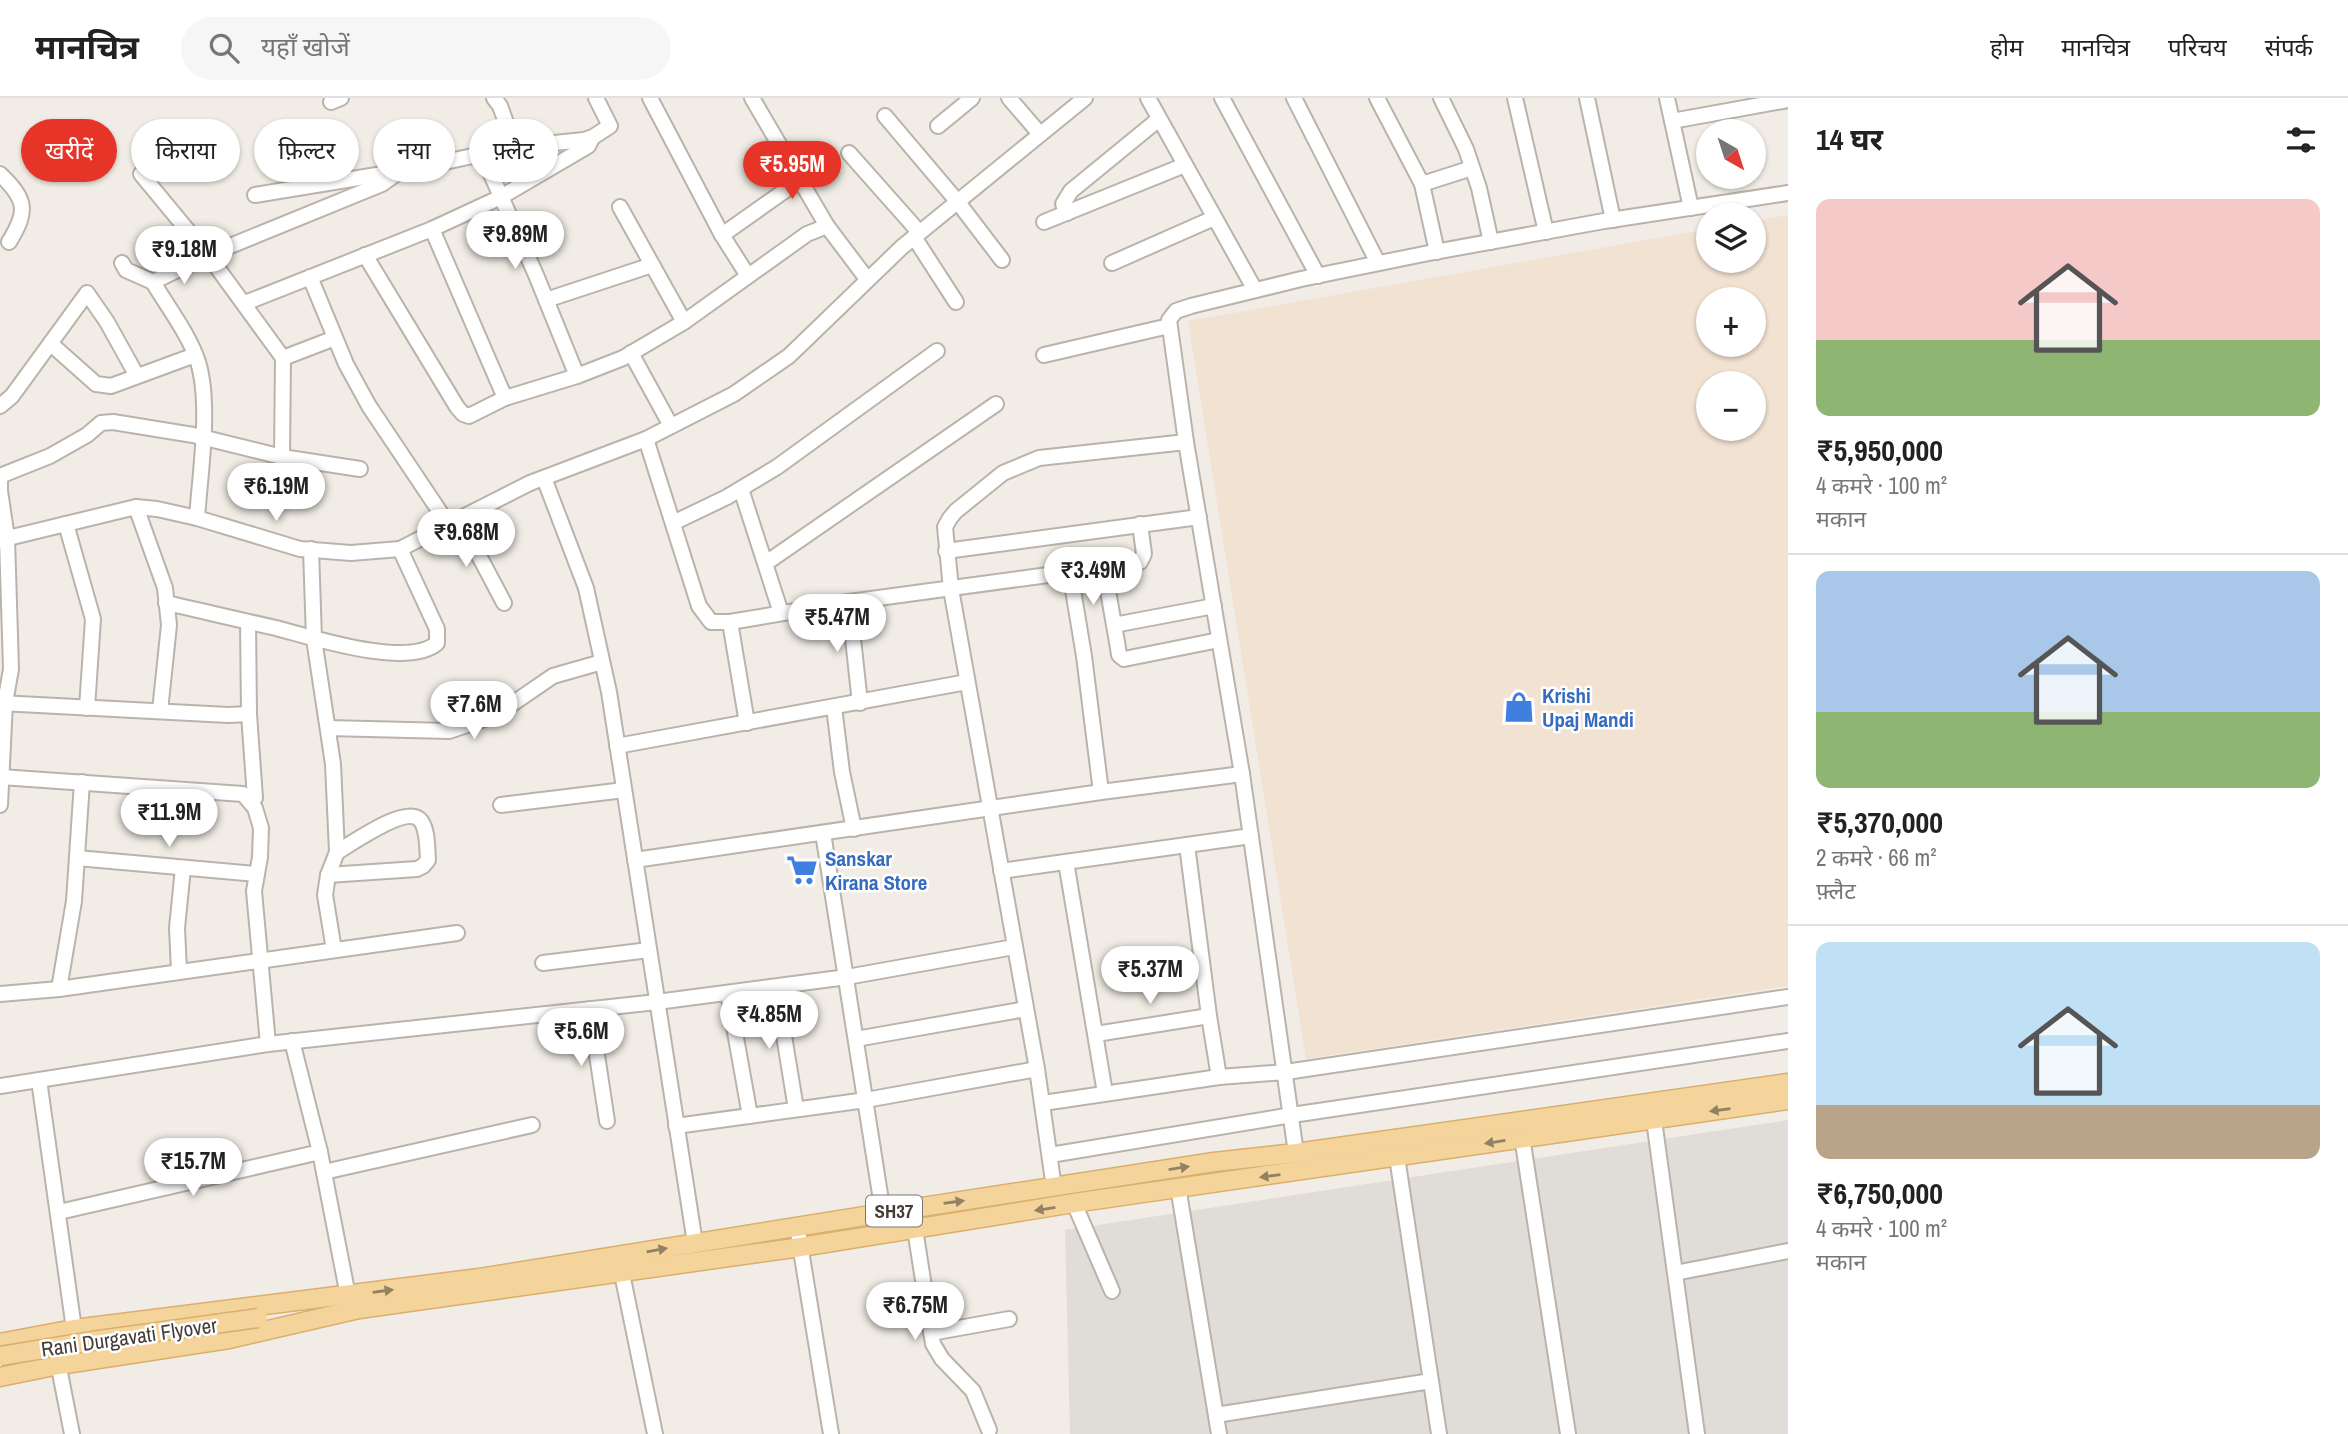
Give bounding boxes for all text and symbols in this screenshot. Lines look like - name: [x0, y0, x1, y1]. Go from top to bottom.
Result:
- search box: [181, 17, 671, 80]
- text: मानचित्र: [35, 25, 139, 69]
- icon: search: [205, 29, 243, 67]
- text: यहाँ खोजें: [261, 29, 350, 64]
- text: होम: [1990, 31, 2023, 63]
- text: मानचित्र: [2061, 31, 2130, 63]
- text: परिचय: [2168, 31, 2227, 63]
- text: संपर्क: [2265, 31, 2313, 63]
- chip: खरीदें: [21, 119, 117, 182]
- chip: किराया: [131, 119, 240, 182]
- chip: फ़िल्टर: [254, 119, 359, 182]
- chip: नया: [373, 119, 455, 182]
- chip: फ़्लैट: [469, 119, 558, 182]
- north arrow: [1696, 119, 1766, 189]
- map controls: [1696, 119, 1766, 441]
- text: 14 घर: [1816, 119, 1883, 159]
- icon: filters: [2282, 121, 2320, 159]
- pin: ₹5.95M: [735, 141, 849, 201]
- text: ₹5.95M: [759, 148, 825, 179]
- button: layers: [1696, 203, 1766, 273]
- pin: ₹9.89M: [458, 212, 572, 271]
- text: ₹9.89M: [482, 218, 548, 249]
- pin: ₹9.18M: [127, 226, 241, 286]
- text: ₹9.18M: [151, 233, 217, 264]
- icon: home: [2005, 245, 2131, 371]
- button: +: [1696, 287, 1766, 357]
- button: −: [1696, 371, 1766, 441]
- text: ₹5,950,000: [1816, 430, 1943, 470]
- pin: ₹6.19M: [219, 464, 333, 523]
- text: ₹6.19M: [243, 470, 309, 501]
- text: 4 कमरे · 100 m²: [1816, 470, 1947, 501]
- text: मकान: [1816, 503, 1866, 534]
- pin: ₹9.68M: [409, 510, 523, 569]
- text: ₹9.68M: [433, 516, 499, 547]
- pin: ₹3.49M: [1036, 547, 1150, 607]
- text: ₹3.49M: [1060, 554, 1126, 585]
- pin: ₹5.47M: [780, 594, 894, 654]
- text: ₹5.47M: [804, 601, 870, 632]
- icon: home: [2005, 617, 2131, 743]
- place label: Krishi Upaj Mandi: [1542, 681, 1634, 734]
- pin: ₹7.6M: [425, 682, 523, 741]
- text: ₹7.6M: [446, 688, 502, 719]
- shop icon: Krishi Upaj Mandi: [1502, 690, 1536, 724]
- pin: ₹11.9M: [112, 790, 226, 849]
- text: ₹11.9M: [137, 796, 201, 827]
- text: ₹5,370,000: [1816, 802, 1943, 842]
- text: 2 कमरे · 66 m²: [1816, 842, 1937, 873]
- place label: Sanskar Kirana Store: [825, 844, 927, 897]
- supermarket icon: Sanskar Kirana Store: [785, 853, 819, 887]
- text: फ़्लैट: [1816, 875, 1856, 906]
- pin: ₹5.37M: [1093, 946, 1207, 1006]
- text: ₹5.37M: [1117, 953, 1183, 984]
- icon: home: [2005, 988, 2131, 1114]
- pin: ₹4.85M: [712, 992, 826, 1051]
- text: ₹4.85M: [736, 998, 802, 1029]
- pin: ₹5.6M: [532, 1009, 630, 1068]
- text: ₹5.6M: [553, 1015, 609, 1046]
- one-way arrow: [1709, 1105, 1731, 1116]
- one-way arrow: [1484, 1137, 1506, 1148]
- pin: ₹15.7M: [136, 1138, 250, 1198]
- text: ₹15.7M: [160, 1145, 226, 1176]
- one-way arrow: [1168, 1162, 1190, 1173]
- one-way arrow: [1259, 1170, 1281, 1181]
- text: ₹6,750,000: [1816, 1173, 1943, 1213]
- road number: SH37: [866, 1196, 922, 1226]
- one-way arrow: [943, 1197, 965, 1208]
- one-way arrow: [1034, 1204, 1056, 1215]
- text: 4 कमरे · 100 m²: [1816, 1213, 1947, 1244]
- one-way arrow: [646, 1244, 668, 1255]
- text: मकान: [1816, 1246, 1866, 1277]
- pin: ₹6.75M: [858, 1282, 972, 1342]
- one-way arrow: [372, 1286, 394, 1297]
- text: ₹6.75M: [882, 1289, 948, 1320]
- street label: Rani Durgavati Flyover: [39, 1310, 219, 1364]

